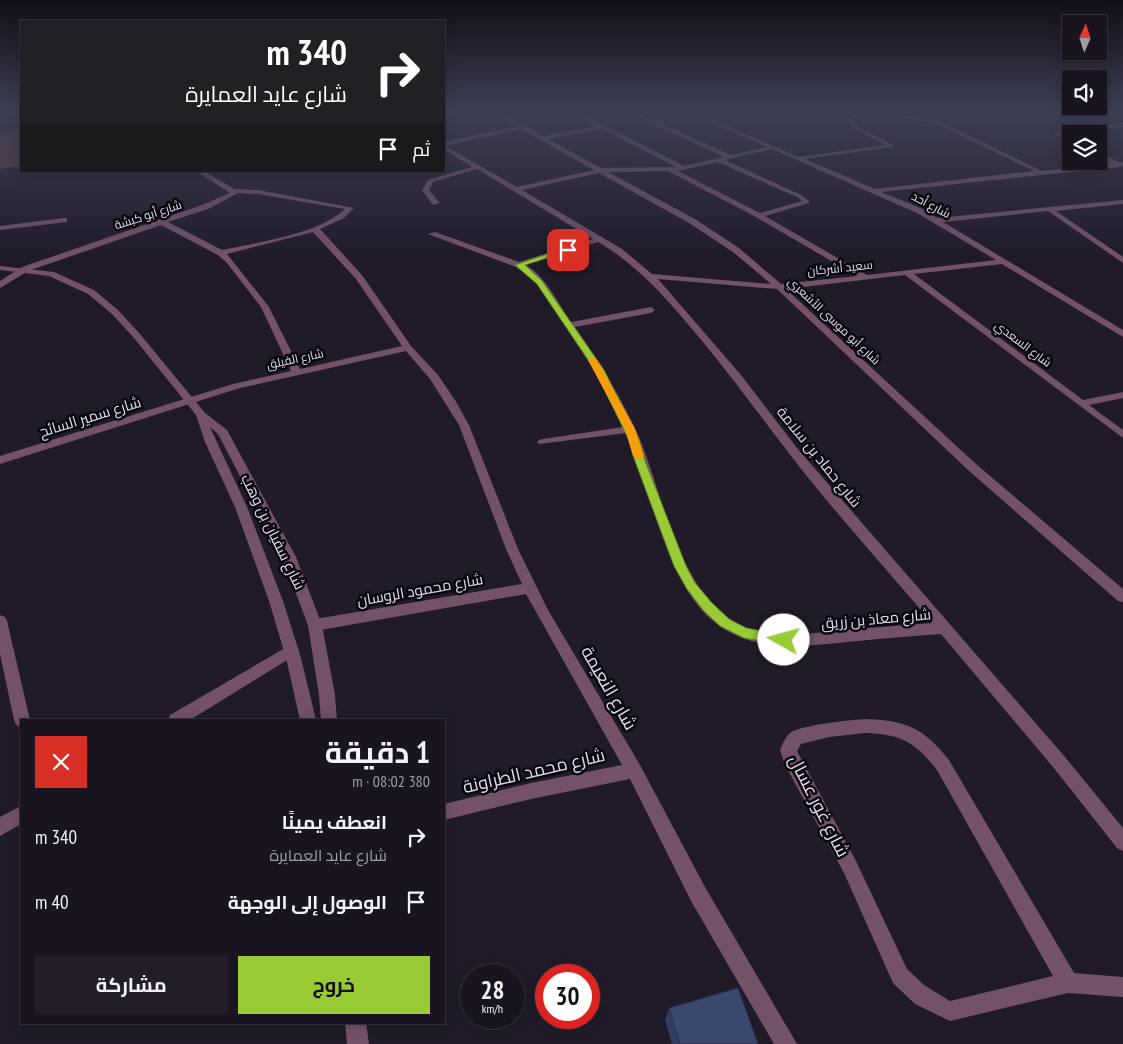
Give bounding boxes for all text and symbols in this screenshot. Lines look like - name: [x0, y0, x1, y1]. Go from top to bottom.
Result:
- north arrow: [1062, 15, 1108, 60]
- map controls: [1062, 15, 1107, 170]
- text: 340 m: [266, 29, 347, 75]
- icon: right: [365, 40, 430, 105]
- button: sound: [1062, 70, 1107, 115]
- text: شارع عايد العمايرة: [185, 80, 347, 108]
- button: layers: [1062, 125, 1107, 170]
- icon: arrive: [374, 135, 402, 163]
- text: ثم: [412, 137, 430, 161]
- street label: شارع أحد: [909, 188, 953, 222]
- street label: شارع أبو كبشة: [112, 197, 184, 233]
- pin: [547, 229, 589, 271]
- icon: arrive: [554, 236, 582, 264]
- street label: سعيد أشركان: [807, 257, 873, 278]
- street label: شارع أبو موسى الأشعري: [783, 274, 884, 370]
- street label: شارع السعدي: [990, 317, 1055, 372]
- street label: شارع الفيلق: [265, 345, 325, 373]
- street label: شارع سمير السائح: [36, 392, 144, 443]
- street label: شارع حماد بن سلامة: [771, 403, 866, 512]
- street label: شارع سفيان بن وهب: [235, 471, 310, 594]
- street label: شارع محمود الروسان: [355, 569, 485, 612]
- street label: شارع معاذ بن زريق: [820, 604, 932, 635]
- position arrow: [757, 613, 809, 665]
- street label: شارع النعيمة: [575, 642, 643, 734]
- text: 1 دقيقة: [325, 732, 430, 771]
- button: close: [35, 736, 87, 788]
- street label: شارع محمد الطراونة: [461, 743, 607, 799]
- street label: شارع غور عسال: [783, 751, 855, 861]
- text: 380 m · 08:02: [352, 771, 430, 791]
- text: انعطف يمينًا: [282, 810, 387, 834]
- icon: right: [402, 823, 430, 851]
- text: 340 m: [35, 825, 77, 849]
- text: شارع عايد العمايرة: [269, 845, 387, 865]
- icon: arrive: [402, 888, 430, 916]
- text: 40 m: [35, 890, 69, 914]
- text: الوصول إلى الوجهة: [228, 890, 387, 914]
- button: مشاركة: [35, 956, 228, 1014]
- button: خروج: [238, 956, 430, 1014]
- speed limit sign: 30: [535, 964, 600, 1029]
- text: 28: [481, 974, 504, 1006]
- text: km/h: [482, 1001, 503, 1016]

